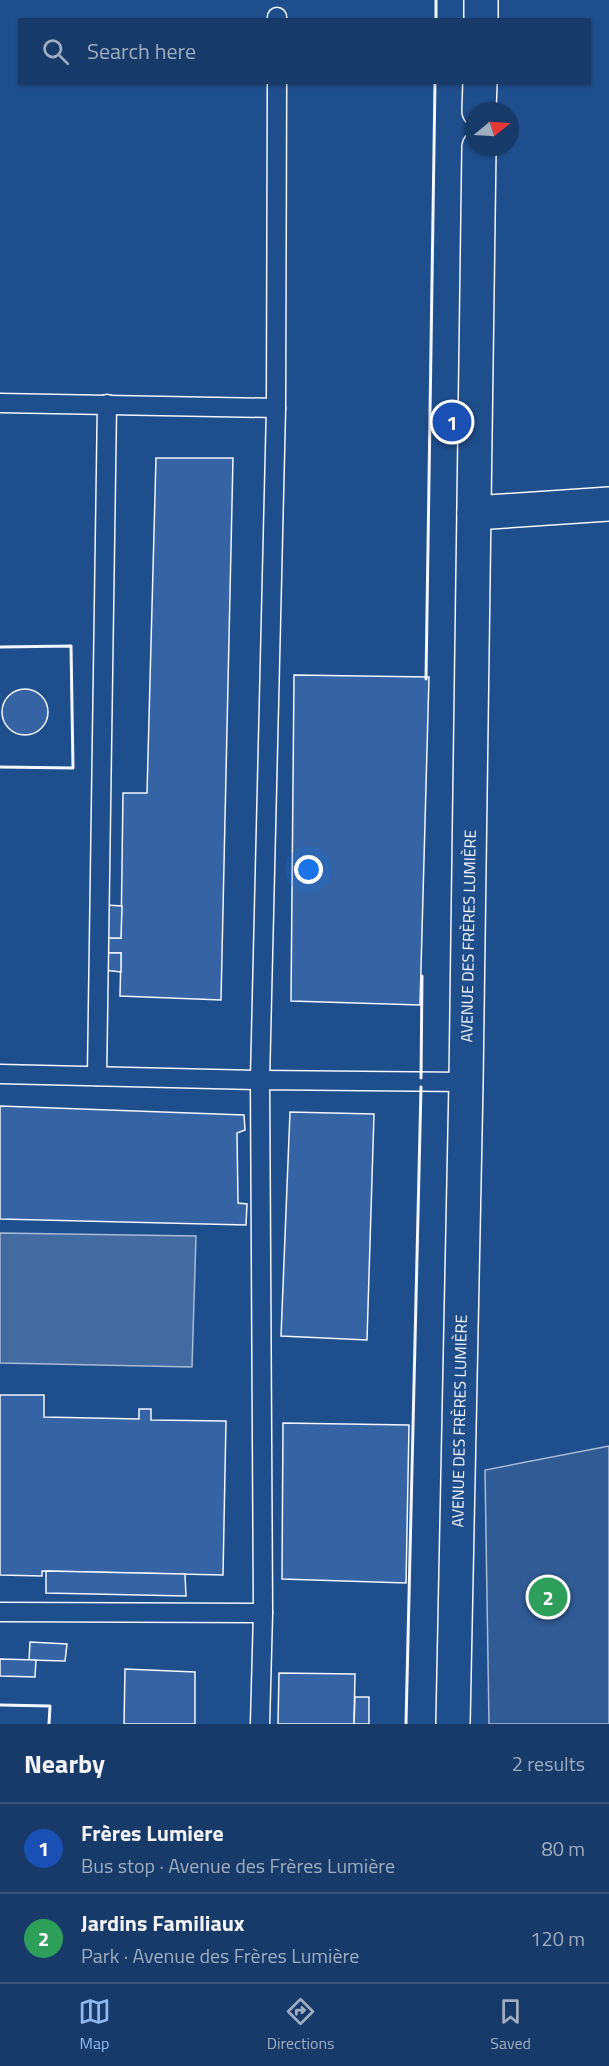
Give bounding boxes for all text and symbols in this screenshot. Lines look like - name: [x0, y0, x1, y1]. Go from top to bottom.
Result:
- search box: [18, 18, 591, 84]
- text: Search here: [87, 34, 196, 68]
- icon: search: [39, 35, 72, 68]
- north arrow: [465, 102, 519, 156]
- pin: 1: [432, 400, 472, 444]
- street label: AVENUE DES FRÈRES LUMIÈRE: [454, 829, 482, 1043]
- your location: [294, 855, 323, 884]
- street label: AVENUE DES FRÈRES LUMIÈRE: [445, 1314, 473, 1528]
- pin: 2: [528, 1574, 568, 1620]
- text: Nearby: [24, 1744, 105, 1783]
- text: 2 results: [512, 1748, 585, 1779]
- text: Frères Lumiere: [81, 1816, 224, 1850]
- text: 1: [38, 1833, 49, 1864]
- text: 80 m: [541, 1833, 585, 1864]
- text: Bus stop · Avenue des Frères Lumière: [81, 1850, 395, 1881]
- text: Jardins Familiaux: [81, 1906, 244, 1940]
- text: 2: [38, 1923, 49, 1954]
- text: 120 m: [530, 1923, 585, 1954]
- text: Park · Avenue des Frères Lumière: [81, 1940, 359, 1971]
- tab: Map: [78, 1995, 111, 2055]
- tab: Directions: [267, 1995, 335, 2055]
- tab: Saved: [490, 1995, 531, 2055]

